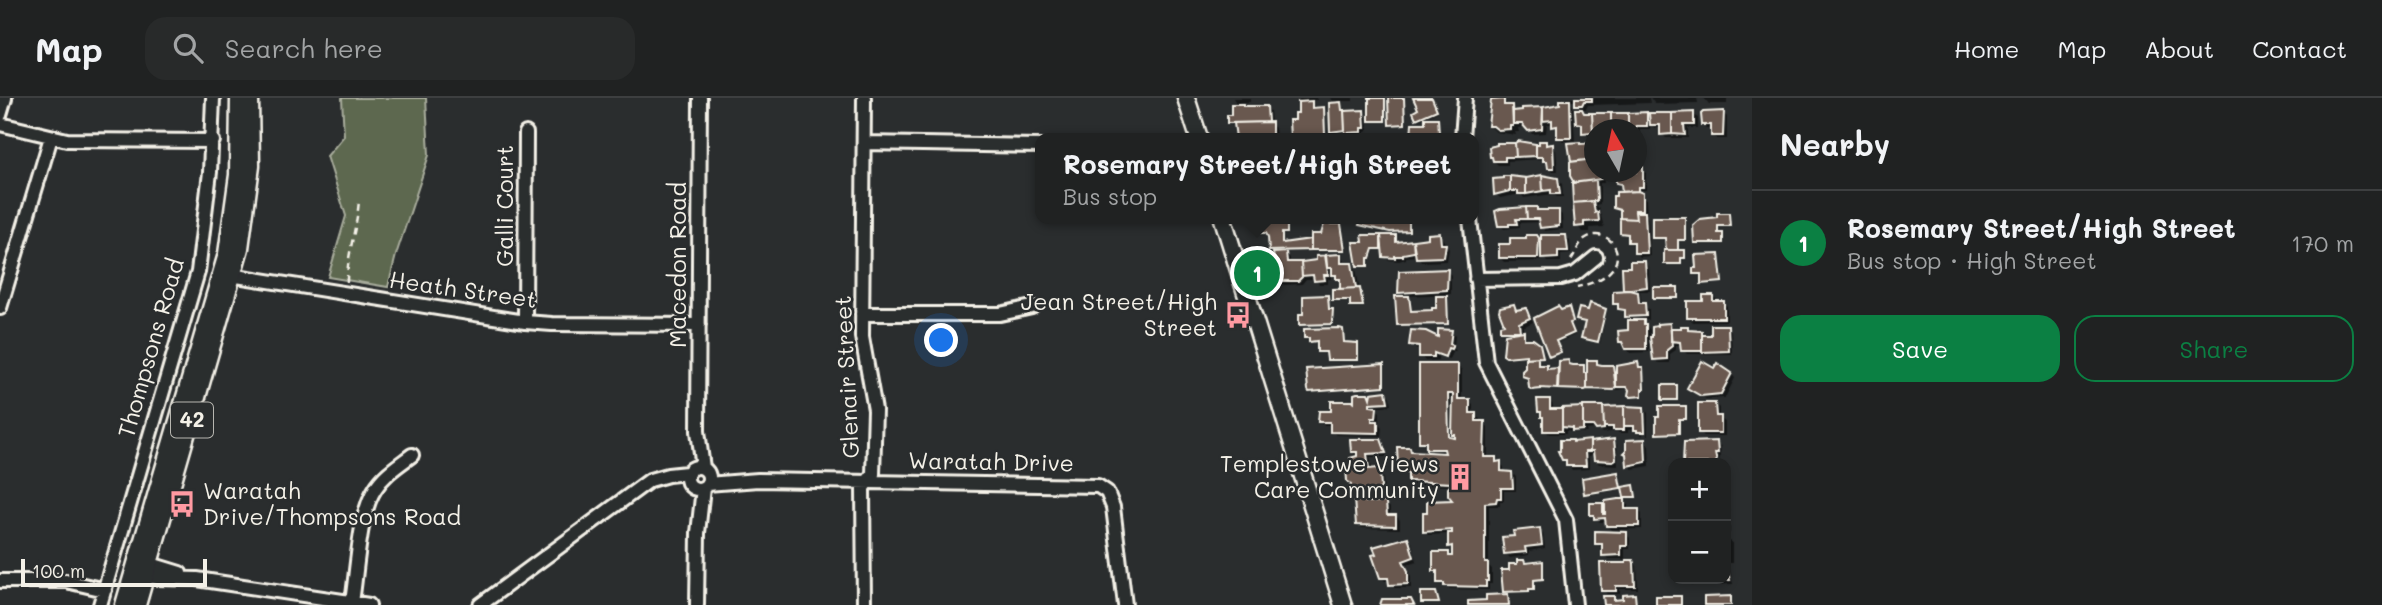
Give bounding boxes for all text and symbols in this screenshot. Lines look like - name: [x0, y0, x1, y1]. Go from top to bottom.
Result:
- search box: [145, 17, 635, 80]
- text: Map: [35, 27, 103, 70]
- icon: search: [169, 29, 207, 67]
- text: Search here: [225, 31, 383, 65]
- text: Home: [1954, 33, 2019, 64]
- text: Map: [2057, 33, 2106, 64]
- text: About: [2144, 33, 2214, 64]
- text: Contact: [2252, 33, 2347, 64]
- north arrow: [1584, 119, 1647, 182]
- text: Nearby: [1780, 124, 1890, 164]
- popup: [1035, 133, 1479, 224]
- street label: Galli Court: [489, 145, 519, 267]
- text: Rosemary Street/High Street: [1063, 147, 1451, 181]
- text: Bus stop: [1063, 181, 1157, 211]
- street label: Macedon Road: [662, 182, 692, 348]
- text: Rosemary Street/High Street: [1847, 211, 2236, 245]
- text: 1: [1798, 228, 1808, 258]
- text: 170 m: [2291, 228, 2354, 258]
- text: Bus stop · High Street: [1847, 245, 2097, 275]
- pin: 1: [1234, 247, 1280, 299]
- street label: Thompsons Road: [110, 255, 190, 441]
- street label: Heath Street: [387, 264, 539, 314]
- place label: Jean Street/High Street: [1021, 286, 1217, 342]
- street label: Glenair Street: [827, 295, 865, 459]
- bus stop icon: Jean Street/High Street: [1223, 300, 1253, 330]
- button: Save: [1780, 315, 2060, 382]
- button: Share: [2074, 315, 2354, 382]
- your location: [924, 323, 958, 357]
- road number: 42: [171, 402, 213, 438]
- street label: Waratah Drive: [908, 445, 1074, 477]
- place label: Templestowe Views Care Community: [1220, 448, 1439, 504]
- map controls: [1668, 458, 1731, 584]
- button: +: [1668, 458, 1731, 521]
- building icon: Templestowe Views Care Community: [1445, 462, 1475, 492]
- place label: Waratah Drive/Thompsons Road: [203, 475, 461, 531]
- bus stop icon: Waratah Drive/Thompsons Road: [167, 489, 197, 519]
- button: −: [1668, 521, 1731, 584]
- scale bar: [21, 556, 206, 588]
- text: 100 m: [32, 558, 85, 583]

